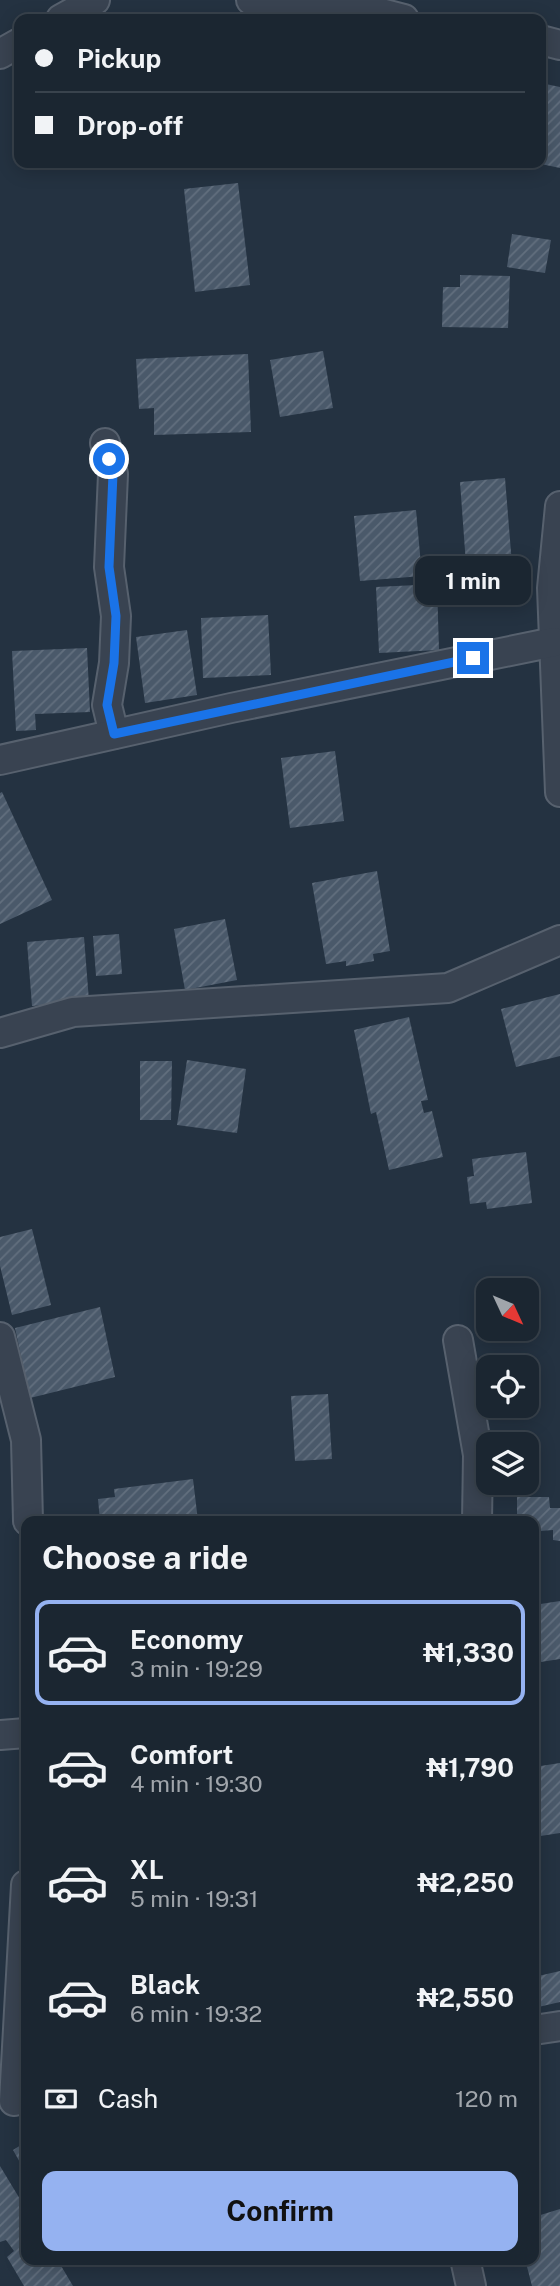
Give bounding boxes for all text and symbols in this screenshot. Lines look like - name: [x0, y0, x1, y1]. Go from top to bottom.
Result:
- text: Pickup: [77, 43, 161, 74]
- text: Drop-off: [77, 110, 183, 141]
- route start: [93, 443, 125, 475]
- callout: 1 min: [415, 556, 531, 606]
- text: 1 min: [445, 567, 501, 594]
- route end: [457, 642, 489, 674]
- north arrow: [476, 1278, 539, 1340]
- map controls: [476, 1278, 539, 1495]
- button: locate: [476, 1355, 539, 1418]
- button: layers: [476, 1432, 539, 1495]
- text: Choose a ride: [42, 1539, 248, 1576]
- icon: car: [46, 1621, 109, 1684]
- text: Economy: [130, 1624, 243, 1655]
- text: ₦1,330: [423, 1637, 514, 1668]
- text: 3 min · 19:29: [130, 1655, 263, 1682]
- icon: car: [46, 1736, 109, 1799]
- text: Comfort: [130, 1739, 233, 1770]
- text: ₦1,790: [426, 1752, 514, 1783]
- text: 4 min · 19:30: [130, 1770, 263, 1797]
- icon: car: [46, 1851, 109, 1914]
- text: XL: [130, 1854, 164, 1885]
- text: ₦2,250: [417, 1867, 514, 1898]
- text: 5 min · 19:31: [130, 1885, 258, 1912]
- icon: car: [46, 1966, 109, 2029]
- text: Black: [130, 1969, 200, 2000]
- text: ₦2,550: [417, 1982, 514, 2013]
- text: 6 min · 19:32: [130, 2000, 262, 2027]
- icon: cash: [42, 2080, 80, 2118]
- text: Cash: [98, 2083, 158, 2114]
- text: 120 m: [455, 2085, 518, 2112]
- button: Confirm: [42, 2171, 518, 2251]

